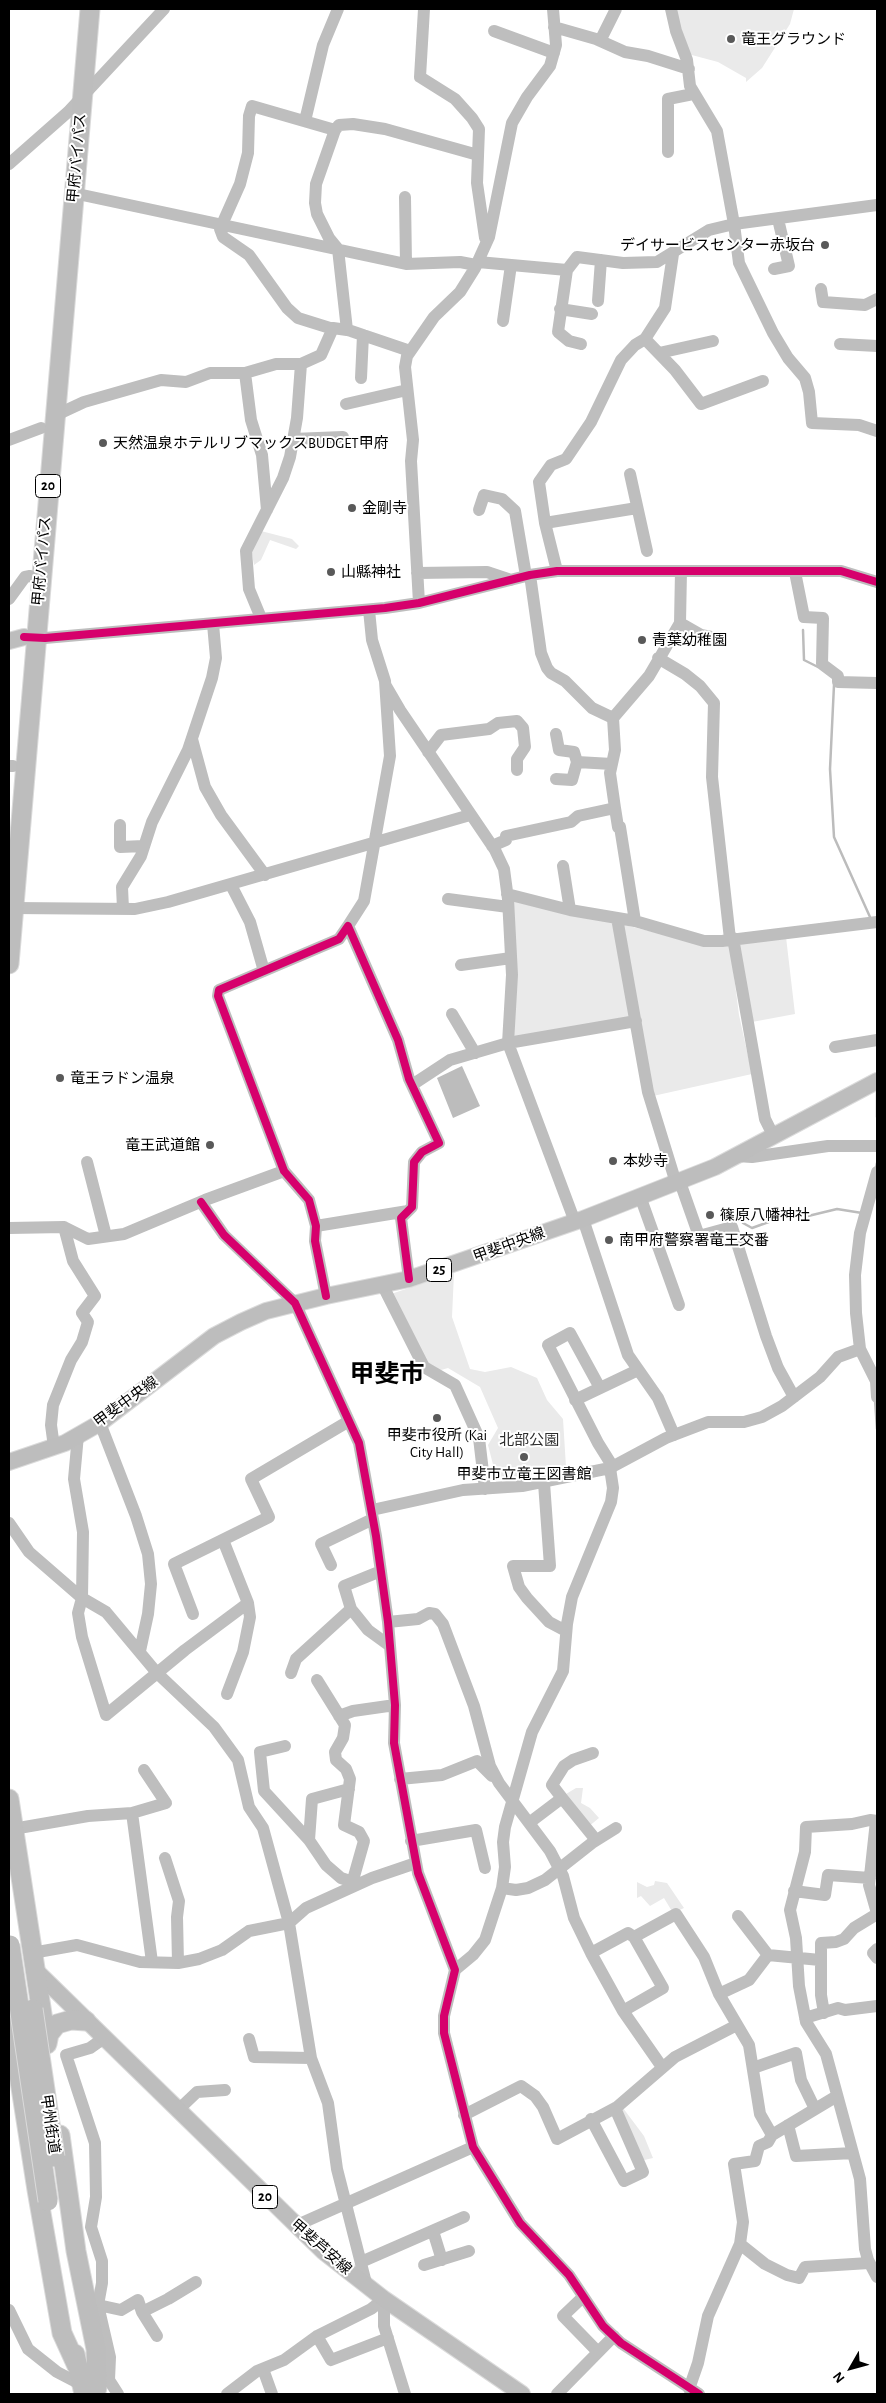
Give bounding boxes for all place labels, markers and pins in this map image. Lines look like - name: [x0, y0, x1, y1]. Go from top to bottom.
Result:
- place label: 竜王グラウンド: [741, 30, 846, 48]
- marker: 竜王グラウンド: [725, 33, 737, 45]
- place label: デイサービスセンター赤坂台: [620, 236, 815, 254]
- marker: デイサービスセンター赤坂台: [819, 239, 831, 251]
- place label: 天然温泉ホテルリブマックスBUDGET甲府: [113, 434, 389, 452]
- marker: 天然温泉ホテルリブマックスBUDGET甲府: [97, 437, 109, 449]
- place label: 金剛寺: [362, 499, 407, 517]
- marker: 金剛寺: [346, 502, 358, 514]
- place label: 山縣神社: [341, 563, 401, 581]
- marker: 山縣神社: [325, 566, 337, 578]
- place label: 青葉幼稚園: [652, 631, 727, 649]
- marker: 青葉幼稚園: [636, 634, 648, 646]
- place label: 竜王ラドン温泉: [70, 1069, 175, 1087]
- marker: 竜王ラドン温泉: [54, 1072, 66, 1084]
- place label: 竜王武道館: [125, 1136, 200, 1154]
- marker: 竜王武道館: [204, 1139, 216, 1151]
- place label: 本妙寺: [623, 1152, 668, 1170]
- marker: 本妙寺: [607, 1155, 619, 1167]
- place label: 篠原八幡神社: [720, 1206, 810, 1224]
- marker: 篠原八幡神社: [704, 1209, 716, 1221]
- place label: 南甲府警察署竜王交番: [619, 1231, 769, 1249]
- marker: 南甲府警察署竜王交番: [603, 1234, 615, 1246]
- marker: 甲斐市役所 (Kai City Hall): [431, 1412, 443, 1424]
- place label: 甲斐市役所 (Kai City Hall): [387, 1426, 487, 1461]
- marker: 甲斐市立竜王図書館: [518, 1451, 530, 1463]
- place label: 甲斐市立竜王図書館: [457, 1465, 591, 1483]

